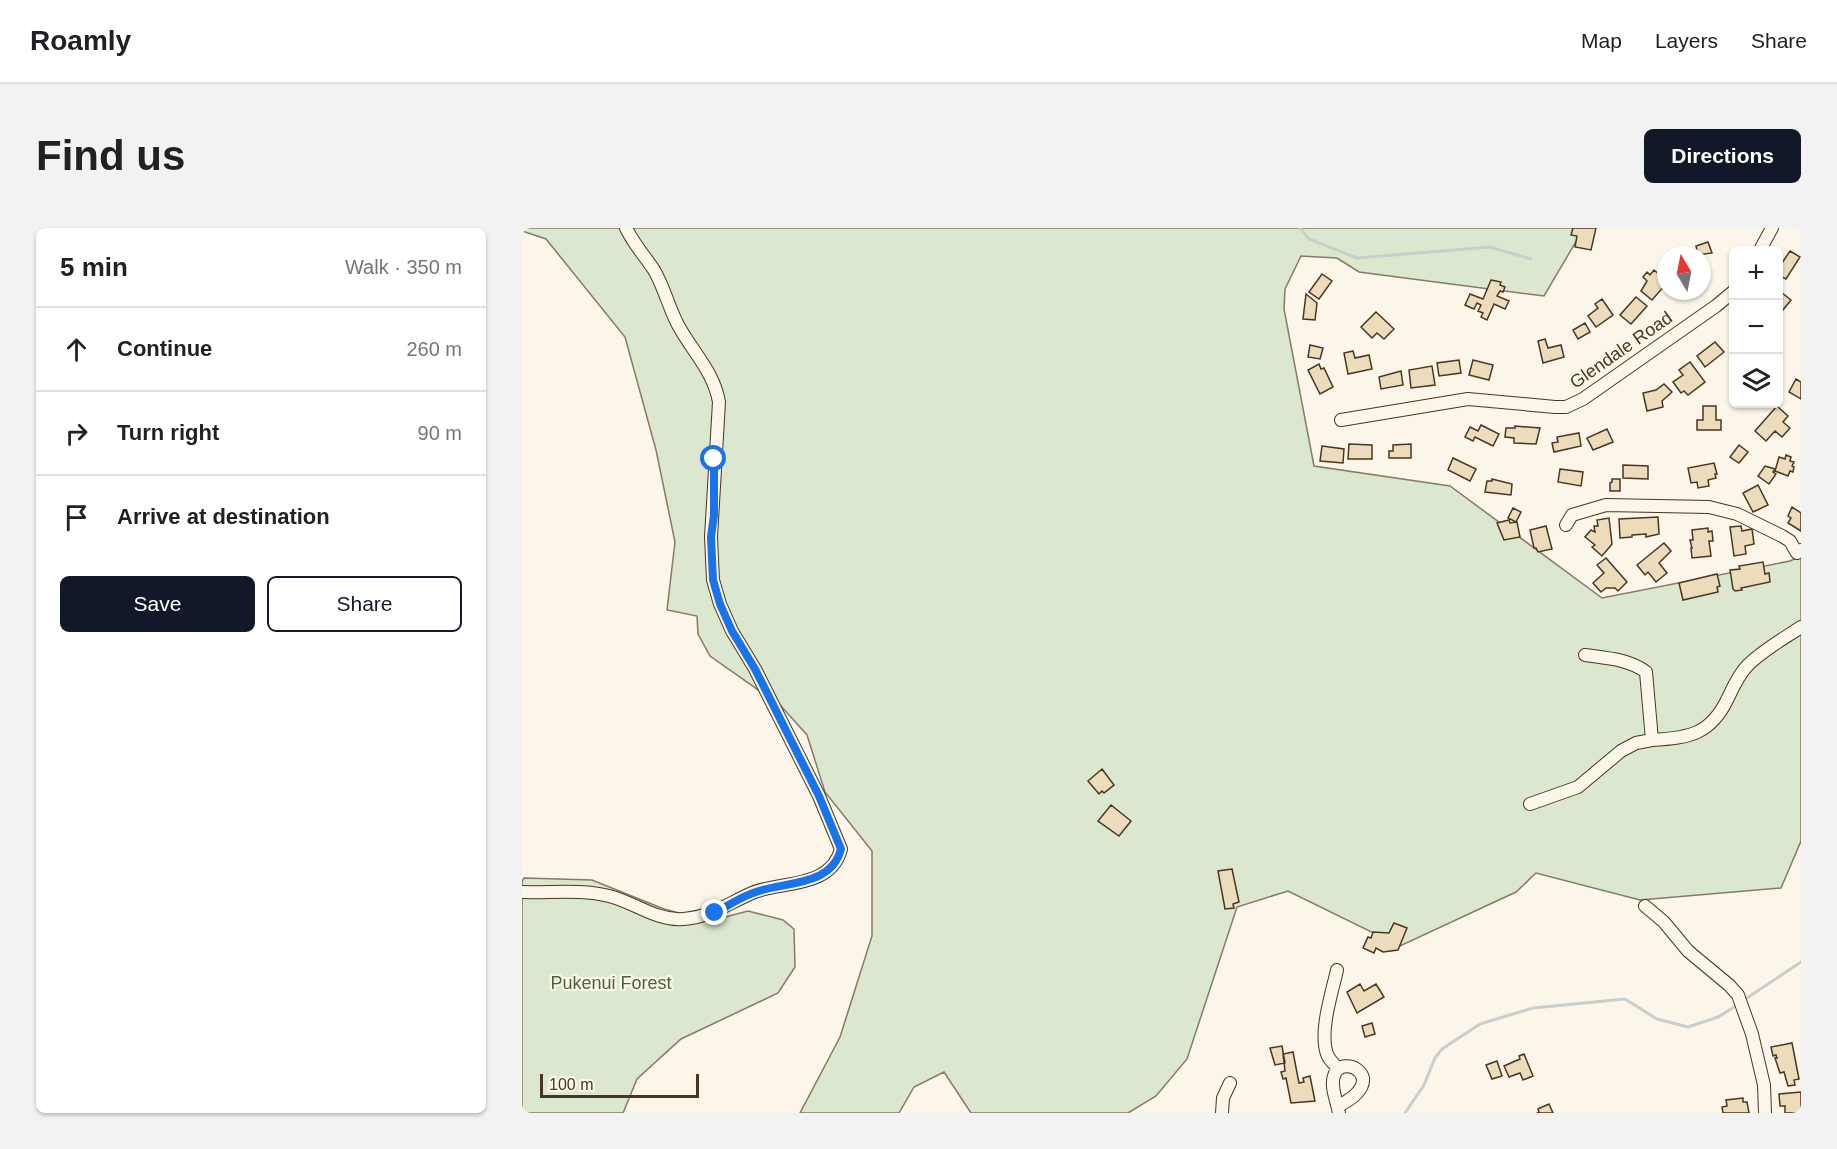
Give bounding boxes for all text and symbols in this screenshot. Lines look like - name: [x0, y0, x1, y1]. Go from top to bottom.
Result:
- text: Roamly: [30, 25, 131, 56]
- text: Map: [1581, 29, 1622, 52]
- text: Layers: [1655, 29, 1718, 52]
- text: Share: [1751, 29, 1807, 52]
- button: Directions: [1644, 129, 1801, 183]
- text: Find us: [36, 132, 185, 179]
- north arrow: [1657, 246, 1711, 300]
- map controls: [1729, 246, 1783, 408]
- button: +: [1729, 246, 1783, 300]
- text: 5 min: [60, 252, 128, 282]
- text: Walk · 350 m: [345, 256, 462, 278]
- button: −: [1729, 300, 1783, 354]
- street label: Glendale Road: [1566, 307, 1676, 393]
- icon: ahead: [60, 333, 93, 366]
- text: Continue: [117, 336, 212, 361]
- text: 260 m: [406, 338, 462, 360]
- button: layers: [1729, 354, 1783, 408]
- icon: right: [60, 417, 93, 450]
- text: Turn right: [117, 420, 219, 445]
- text: 90 m: [418, 422, 462, 444]
- route start: [700, 445, 726, 471]
- icon: arrive: [60, 501, 93, 534]
- text: Arrive at destination: [117, 504, 330, 529]
- button: Save: [60, 576, 255, 632]
- button: Share: [267, 576, 462, 632]
- route end: [701, 899, 727, 925]
- park label: Pukenui Forest: [550, 973, 672, 993]
- scale bar: [540, 1071, 699, 1098]
- text: 100 m: [549, 1076, 593, 1093]

